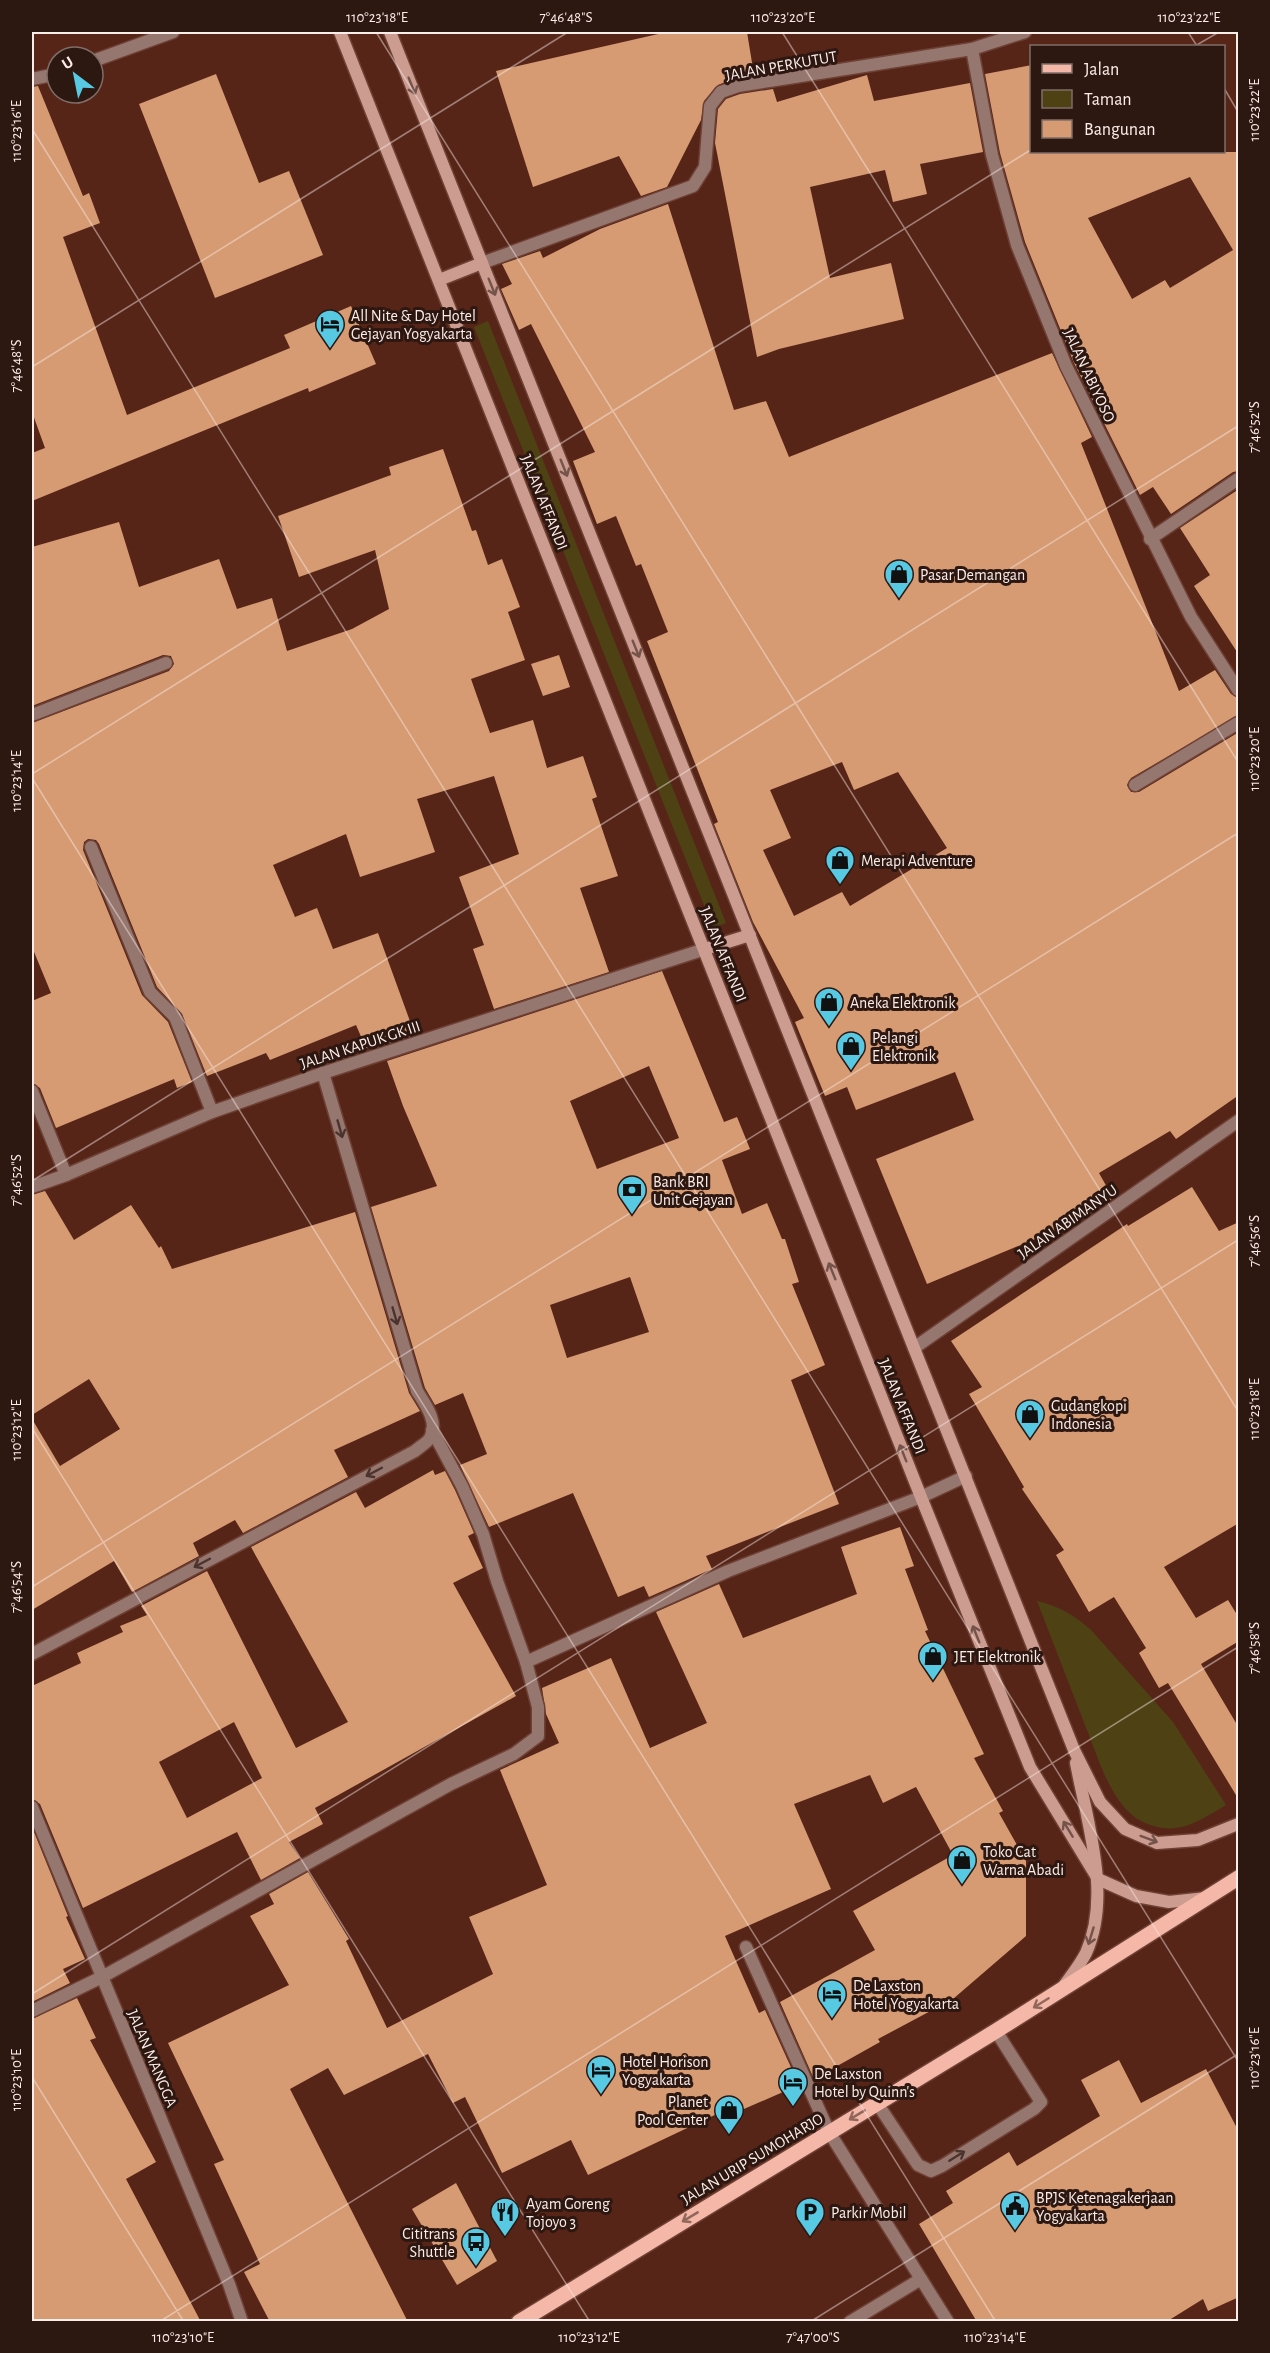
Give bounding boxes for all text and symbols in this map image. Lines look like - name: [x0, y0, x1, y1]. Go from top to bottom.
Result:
- text: 110°23'18"E: [346, 10, 408, 25]
- text: 7°46'48"S: [539, 10, 593, 25]
- text: 110°23'20"E: [751, 10, 815, 25]
- text: 110°23'22"E: [1157, 10, 1221, 25]
- north arrow: [45, 45, 105, 105]
- legend: [1030, 45, 1225, 153]
- street label: JALAN PERKUTUT: [724, 48, 838, 84]
- text: U: [59, 54, 76, 73]
- text: Jalan: [1084, 61, 1119, 79]
- one-way arrow: [407, 76, 418, 95]
- text: 110°23'22"E: [1247, 78, 1262, 142]
- text: Taman: [1084, 91, 1132, 109]
- text: 110°23'16"E: [9, 100, 24, 162]
- text: Bangunan: [1084, 121, 1156, 139]
- one-way arrow: [487, 277, 498, 295]
- hotel icon: All Nite & Day Hotel Gejayan Yogyakarta: [314, 308, 346, 350]
- place label: All Nite & Day Hotel Gejayan Yogyakarta: [351, 308, 476, 343]
- street label: JALAN ABIYOSO: [1060, 326, 1118, 425]
- text: 7°46'48"S: [9, 339, 24, 393]
- text: 7°46'52"S: [1247, 401, 1262, 453]
- street label: JALAN AFFANDI: [518, 452, 570, 552]
- one-way arrow: [559, 458, 570, 476]
- shop icon: Pasar Demangan: [883, 558, 915, 600]
- place label: Pasar Demangan: [920, 567, 1025, 583]
- one-way arrow: [631, 639, 642, 658]
- text: 110°23'20"E: [1247, 727, 1262, 791]
- text: 110°23'14"E: [9, 750, 24, 812]
- shop icon: Merapi Adventure: [824, 844, 856, 886]
- place label: Merapi Adventure: [861, 853, 973, 869]
- street label: JALAN AFFANDI: [697, 904, 749, 1004]
- shop icon: Aneka Elektronik: [813, 986, 845, 1028]
- place label: Aneka Elektronik: [850, 995, 956, 1011]
- street label: JALAN KAPUK GK III: [298, 1018, 422, 1072]
- shop icon: Pelangi Elektronik: [835, 1030, 867, 1072]
- place label: Pelangi Elektronik: [872, 1030, 936, 1064]
- one-way arrow: [335, 1119, 346, 1138]
- text: 7°46'52"S: [9, 1154, 24, 1206]
- bank icon: Bank BRI Unit Gejayan: [616, 1174, 648, 1216]
- place label: Bank BRI Unit Gejayan: [653, 1174, 733, 1209]
- street label: JALAN ABIMANYU: [1015, 1182, 1120, 1262]
- text: 7°46'56"S: [1247, 1215, 1262, 1267]
- one-way arrow: [826, 1262, 837, 1281]
- one-way arrow: [390, 1306, 401, 1325]
- street label: JALAN AFFANDI: [876, 1356, 928, 1456]
- text: 110°23'18"E: [1247, 1378, 1262, 1440]
- shop icon: Gudangkopi Indonesia: [1014, 1398, 1046, 1440]
- place label: Gudangkopi Indonesia: [1051, 1398, 1127, 1432]
- text: 110°23'12"E: [9, 1399, 24, 1461]
- one-way arrow: [897, 1444, 908, 1462]
- one-way arrow: [366, 1467, 384, 1478]
- one-way arrow: [194, 1557, 211, 1569]
- text: 7°46'54"S: [9, 1561, 24, 1613]
- text: 7°46'58"S: [1247, 1622, 1262, 1674]
- one-way arrow: [970, 1625, 981, 1643]
- shop icon: JET Elektronik: [917, 1640, 949, 1682]
- place label: JET Elektronik: [954, 1649, 1042, 1665]
- one-way arrow: [1061, 1821, 1073, 1838]
- one-way arrow: [1140, 1835, 1158, 1846]
- shop icon: Toko Cat Warna Abadi: [946, 1844, 978, 1886]
- place label: Toko Cat Warna Abadi: [983, 1844, 1064, 1878]
- one-way arrow: [1085, 1926, 1096, 1945]
- hotel icon: De Laxston Hotel Yogyakarta: [816, 1978, 848, 2020]
- place label: De Laxston Hotel Yogyakarta: [853, 1978, 959, 2013]
- one-way arrow: [1033, 1997, 1050, 2009]
- street label: JALAN MANGGA: [124, 2007, 180, 2110]
- text: 110°23'16"E: [1247, 2027, 1262, 2089]
- text: 110°23'10"E: [9, 2049, 24, 2111]
- hotel icon: Hotel Horison Yogyakarta: [585, 2054, 617, 2096]
- place label: Hotel Horison Yogyakarta: [622, 2054, 709, 2089]
- hotel icon: De Laxston Hotel by Quinn's: [777, 2066, 809, 2108]
- place label: De Laxston Hotel by Quinn's: [814, 2066, 915, 2101]
- place label: Planet Pool Center: [637, 2094, 709, 2128]
- shop icon: Planet Pool Center: [713, 2094, 745, 2136]
- street label: JALAN URIP SUMOHARJO: [679, 2110, 826, 2207]
- one-way arrow: [849, 2110, 866, 2122]
- one-way arrow: [948, 2150, 965, 2162]
- public building icon: BPJS Ketenagakerjaan Yogyakarta: [999, 2190, 1031, 2232]
- place label: BPJS Ketenagakerjaan Yogyakarta: [1036, 2190, 1173, 2225]
- restaurant icon: Ayam Goreng Tojoyo 3: [489, 2196, 521, 2238]
- place label: Ayam Goreng Tojoyo 3: [526, 2196, 610, 2231]
- parking icon: Parkir Mobil: [794, 2196, 826, 2238]
- place label: Parkir Mobil: [831, 2205, 907, 2221]
- one-way arrow: [682, 2211, 699, 2223]
- place label: Cititrans Shuttle: [402, 2226, 455, 2260]
- bus stop icon: Cititrans Shuttle: [460, 2226, 492, 2268]
- text: 110°23'10"E: [152, 2330, 214, 2345]
- text: 110°23'12"E: [558, 2330, 620, 2345]
- text: 7°47'00"S: [786, 2330, 840, 2345]
- text: 110°23'14"E: [964, 2330, 1026, 2345]

